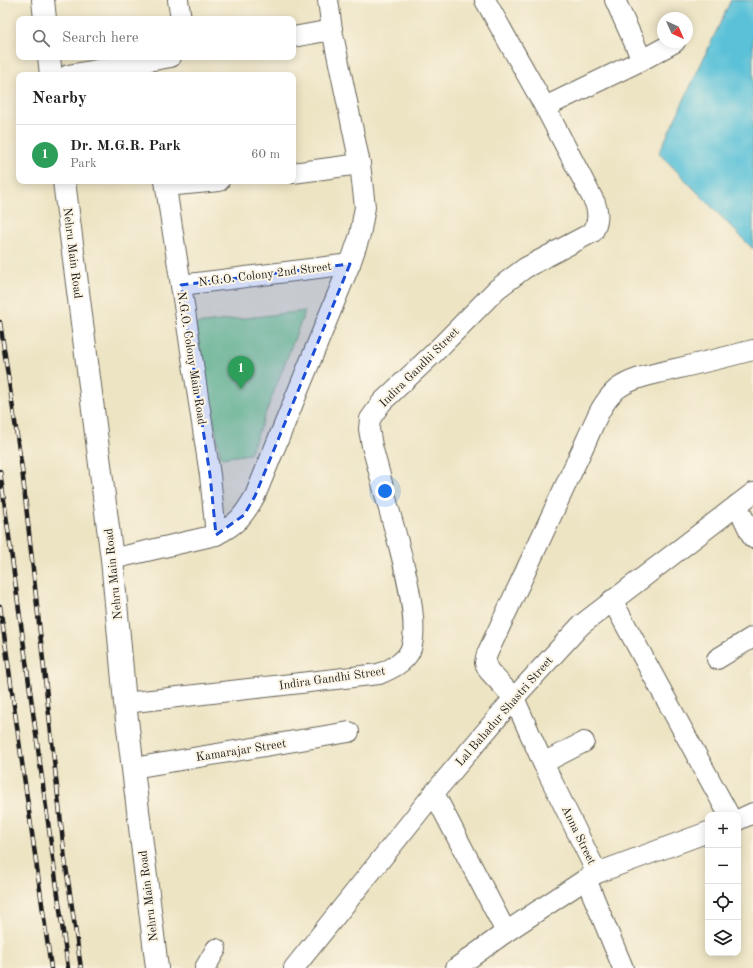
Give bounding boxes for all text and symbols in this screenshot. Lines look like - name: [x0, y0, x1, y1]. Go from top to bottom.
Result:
- north arrow: [657, 12, 693, 48]
- search box: [16, 16, 296, 60]
- icon: search: [30, 27, 52, 49]
- text: Search here: [62, 31, 139, 46]
- text: Nearby: [32, 90, 87, 107]
- text: Dr. M.G.R. Park: [70, 139, 181, 154]
- text: 1: [41, 148, 49, 161]
- text: 60 m: [251, 148, 280, 161]
- text: Park: [70, 157, 97, 170]
- street label: Nehru Main Road: [60, 207, 84, 299]
- street label: N.G.O. Colony 2nd Street: [198, 261, 332, 289]
- street label: N.G.O. Colony Main Road: [175, 291, 207, 426]
- street label: Indira Gandhi Street: [378, 326, 462, 410]
- pin: 1: [228, 356, 254, 389]
- your location: [375, 481, 395, 501]
- street label: Nehru Main Road: [103, 528, 125, 620]
- street label: Lal Bahadur Shastri Street: [454, 655, 555, 769]
- street label: Indira Gandhi Street: [278, 666, 386, 692]
- street label: Kamarajar Street: [195, 738, 287, 764]
- street label: Anna Street: [559, 804, 597, 866]
- map controls: [705, 812, 741, 956]
- button: +: [705, 812, 741, 848]
- button: −: [705, 848, 741, 884]
- street label: Nehru Main Road: [137, 850, 161, 942]
- button: locate: [705, 884, 741, 920]
- button: layers: [705, 920, 741, 956]

